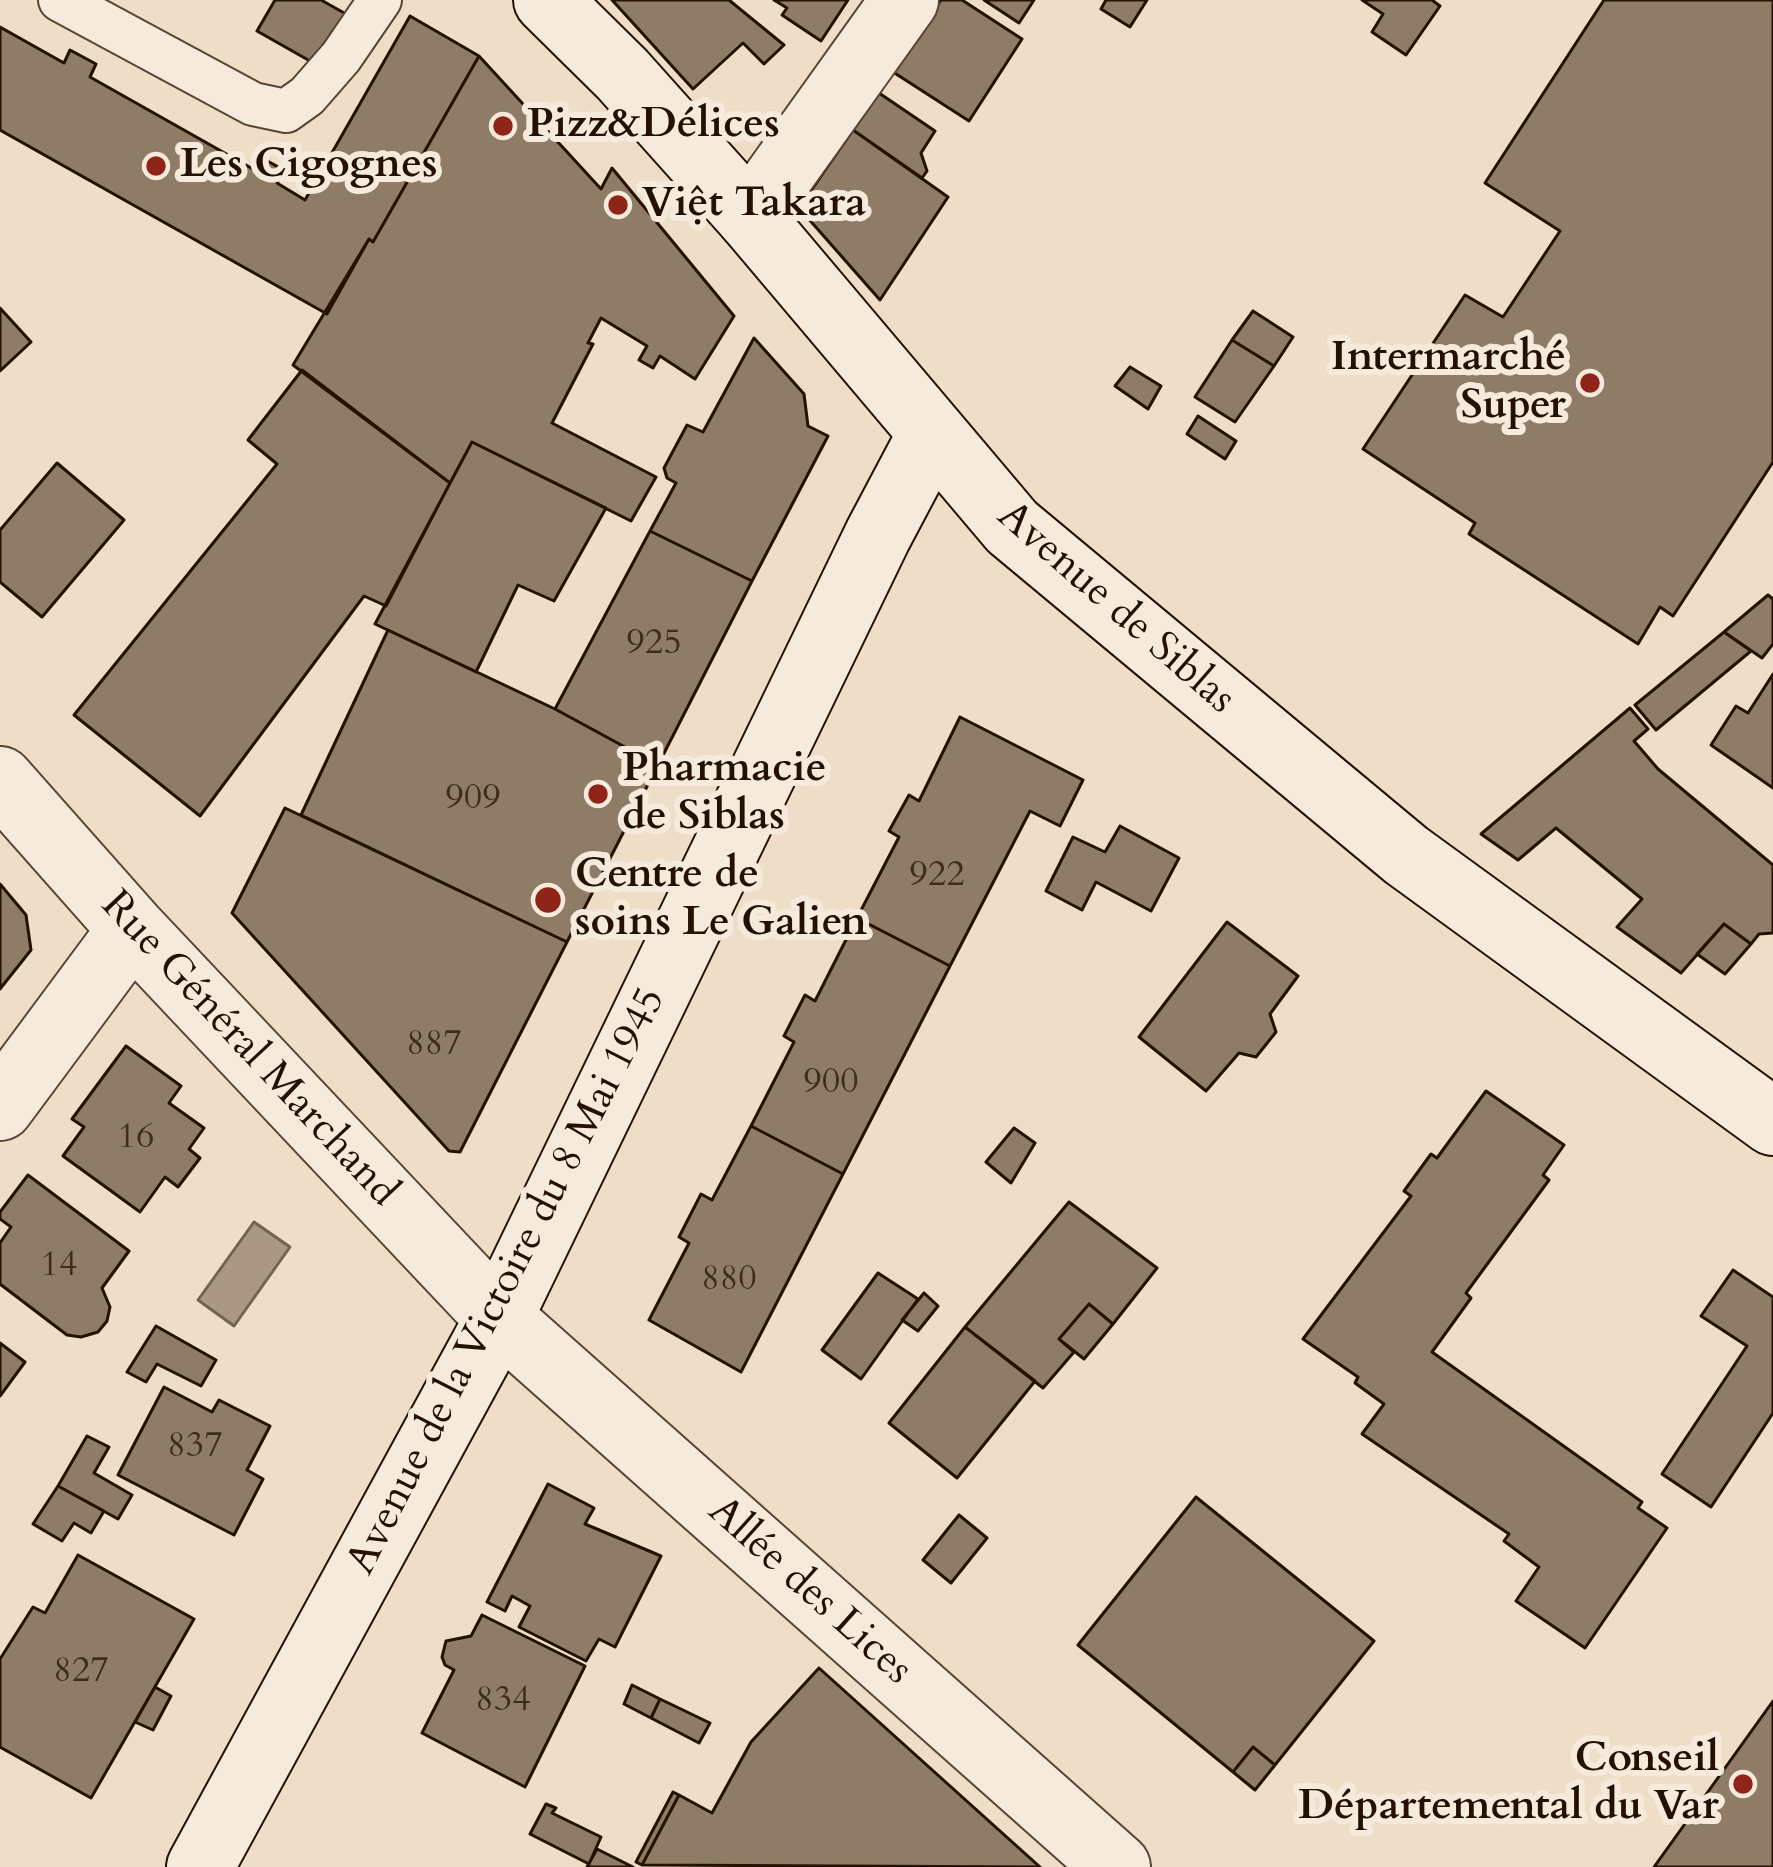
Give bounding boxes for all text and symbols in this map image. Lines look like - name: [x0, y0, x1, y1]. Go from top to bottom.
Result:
- place label: Pizz&Délices: [527, 101, 780, 151]
- marker: Pizz&Délices: [490, 113, 516, 139]
- place label: Les Cigognes: [180, 141, 438, 191]
- marker: Les Cigognes: [143, 153, 169, 179]
- place label: Việt Takara: [642, 180, 866, 230]
- marker: Việt Takara: [605, 192, 631, 218]
- place label: Intermarché Super: [1331, 334, 1566, 433]
- marker: Intermarché Super: [1577, 370, 1603, 396]
- street label: Avenue de Siblas: [986, 492, 1244, 726]
- house number: 925: [626, 623, 682, 667]
- place label: Pharmacie de Siblas: [622, 745, 827, 844]
- house number: 909: [445, 778, 501, 822]
- marker: Pharmacie de Siblas: [585, 781, 611, 807]
- place label: Centre de soins Le Galien: [575, 851, 867, 950]
- house number: 922: [909, 855, 965, 899]
- street label: Rue Général Marchand: [89, 882, 407, 1218]
- marker: Centre de soins Le Galien: [532, 884, 564, 916]
- street label: Avenue de la Victoire du 8 Mai 1945: [338, 980, 678, 1584]
- house number: 887: [406, 1024, 462, 1068]
- house number: 900: [803, 1062, 859, 1106]
- house number: 16: [118, 1117, 154, 1161]
- house number: 14: [41, 1245, 77, 1289]
- house number: 880: [701, 1259, 757, 1303]
- house number: 837: [167, 1426, 223, 1470]
- street label: Allée des Lices: [697, 1487, 921, 1697]
- house number: 827: [53, 1651, 109, 1695]
- house number: 834: [475, 1680, 531, 1724]
- place label: Conseil Départemental du Var: [1298, 1735, 1719, 1834]
- marker: Conseil Départemental du Var: [1730, 1771, 1756, 1797]

